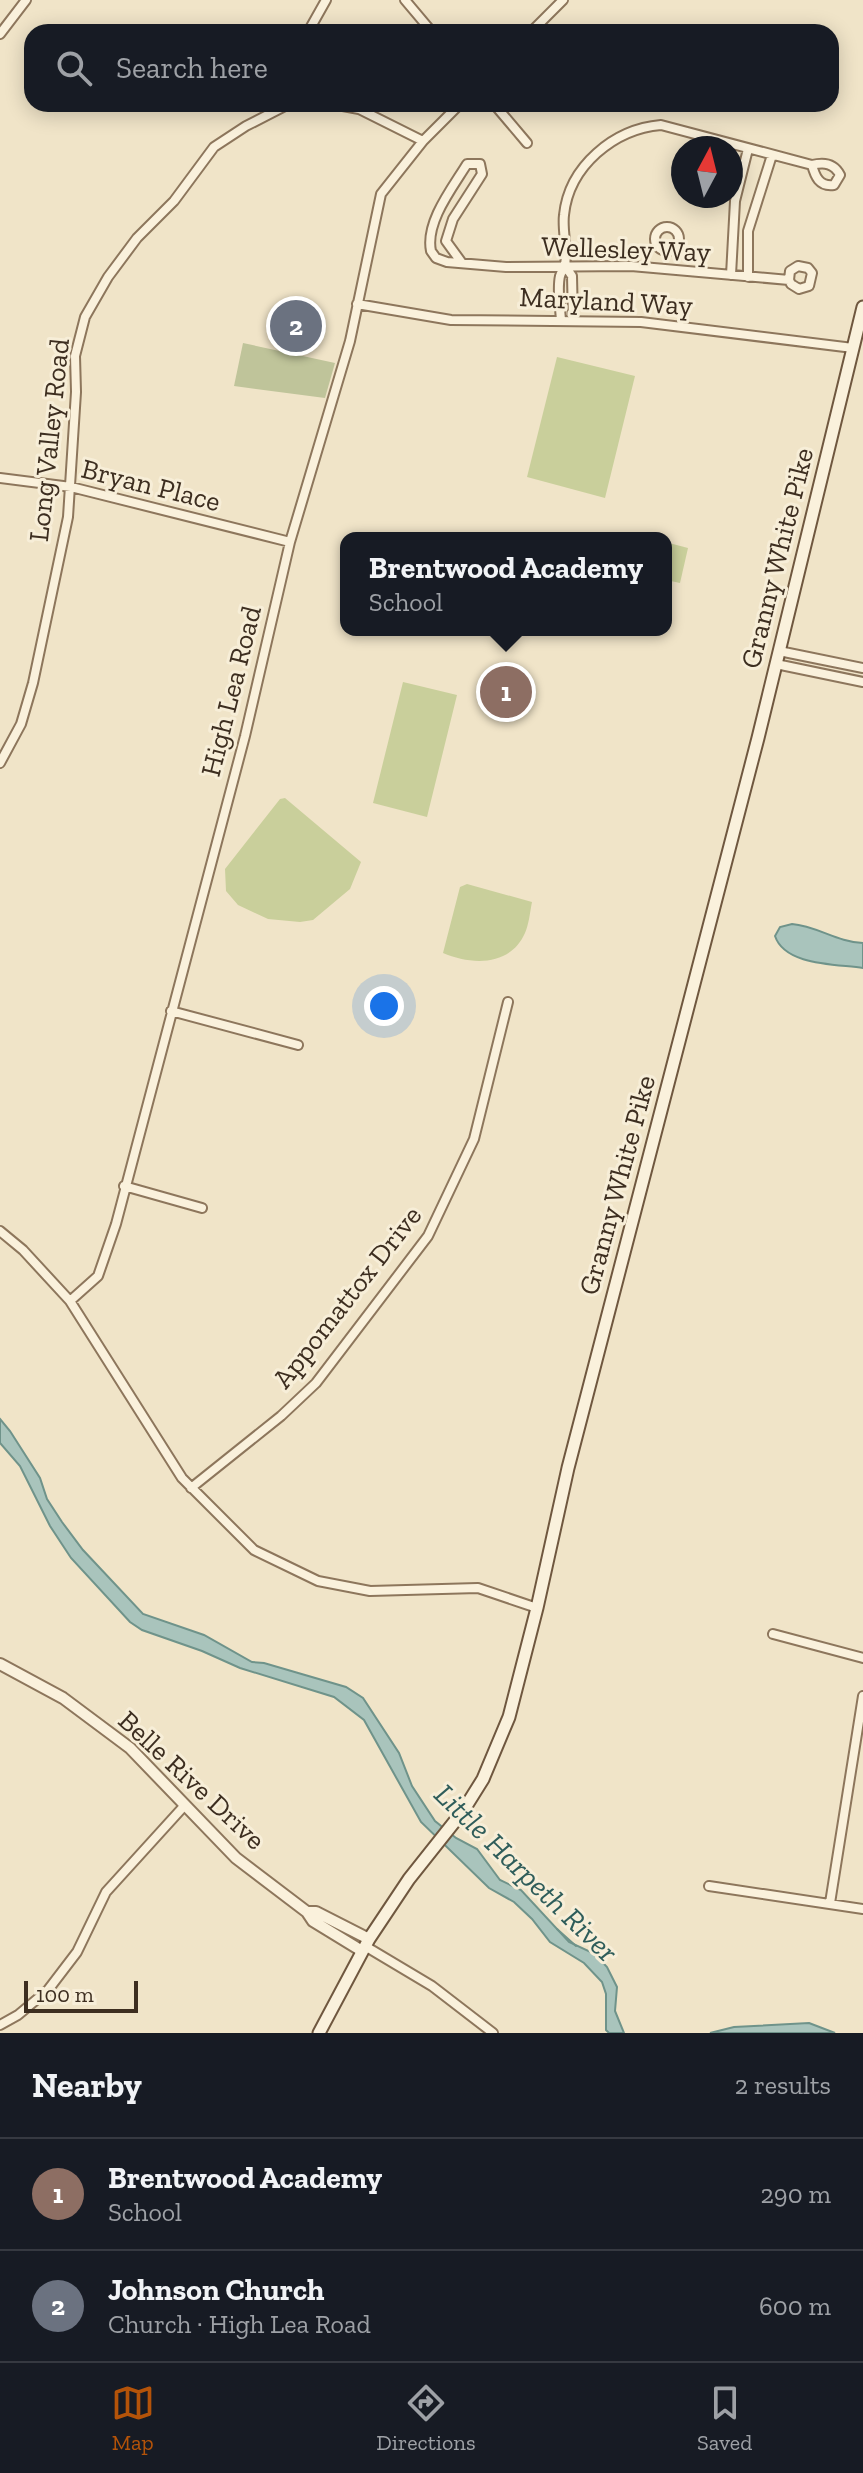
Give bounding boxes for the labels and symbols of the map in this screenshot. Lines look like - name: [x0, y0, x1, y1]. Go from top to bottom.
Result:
- north arrow: [671, 136, 743, 208]
- street label: Wellesley Way: [541, 230, 712, 268]
- street label: Maryland Way: [518, 280, 694, 322]
- pin: 2: [270, 296, 322, 356]
- street label: Long Valley Road: [22, 337, 76, 543]
- street label: Granny White Pike: [734, 444, 820, 672]
- street label: Bryan Place: [78, 452, 224, 518]
- street label: High Lea Road: [194, 602, 268, 780]
- pin: 1: [480, 662, 532, 722]
- your location: [364, 986, 404, 1026]
- street label: Granny White Pike: [572, 1072, 662, 1298]
- street label: Appomattox Drive: [266, 1199, 428, 1395]
- street label: Belle Rive Drive: [112, 1704, 272, 1856]
- water label: Little Harpeth River: [427, 1776, 626, 1970]
- scale bar: [24, 1977, 138, 2013]

